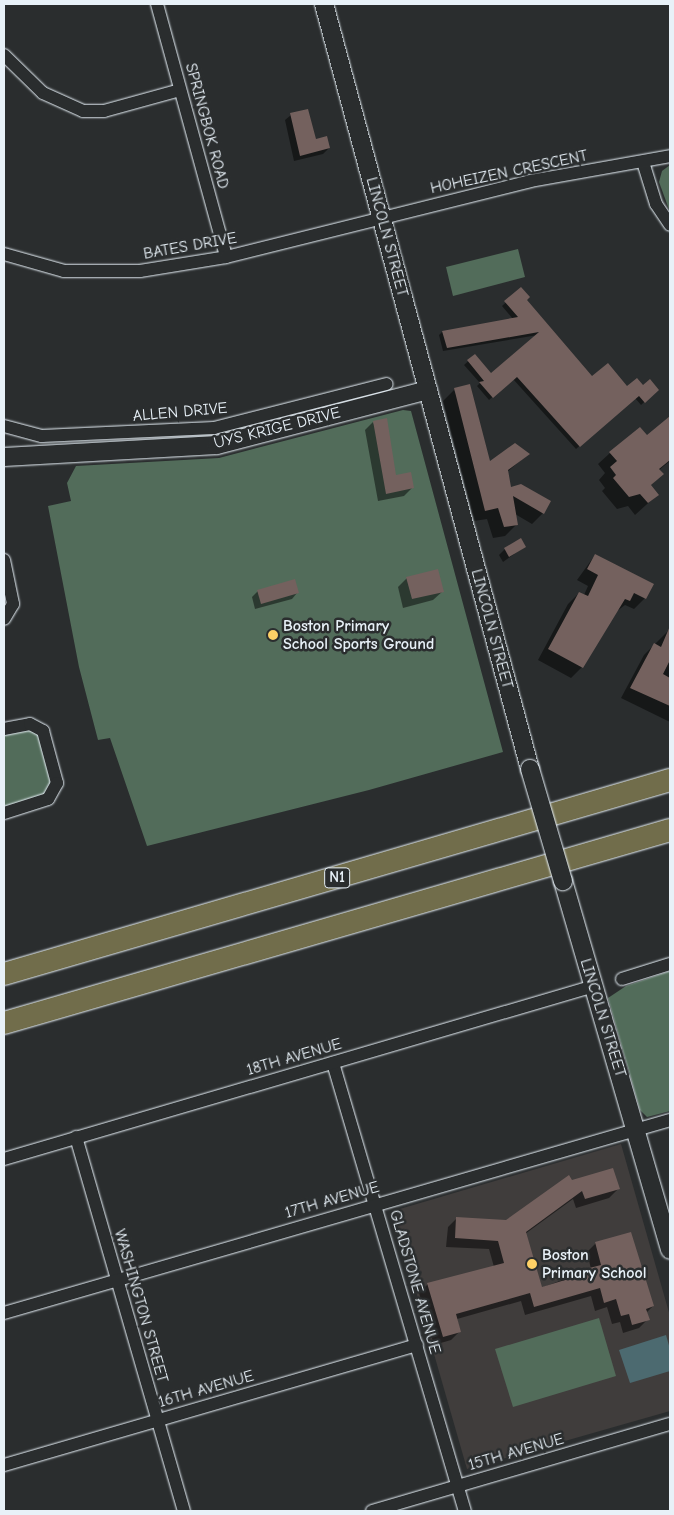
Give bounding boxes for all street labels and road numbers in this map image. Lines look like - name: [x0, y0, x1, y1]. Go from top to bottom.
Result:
- street label: SPRINGBOK ROAD: [181, 61, 233, 191]
- street label: HOHEIZEN CRESCENT: [429, 146, 589, 198]
- street label: LINCOLN STREET: [362, 175, 412, 299]
- street label: BATES DRIVE: [142, 228, 238, 264]
- street label: ALLEN DRIVE: [132, 398, 228, 426]
- street label: UYS KRIGE DRIVE: [212, 403, 342, 453]
- street label: LINCOLN STREET: [467, 567, 517, 691]
- road number: N1: [323, 866, 351, 890]
- street label: LINCOLN STREET: [576, 956, 630, 1080]
- street label: 18TH AVENUE: [244, 1034, 344, 1080]
- street label: 17TH AVENUE: [283, 1177, 381, 1223]
- street label: GLADSTONE AVENUE: [385, 1208, 445, 1356]
- street label: WASHINGTON STREET: [110, 1227, 172, 1385]
- street label: 16TH AVENUE: [156, 1366, 256, 1412]
- street label: 15TH AVENUE: [466, 1429, 566, 1475]

